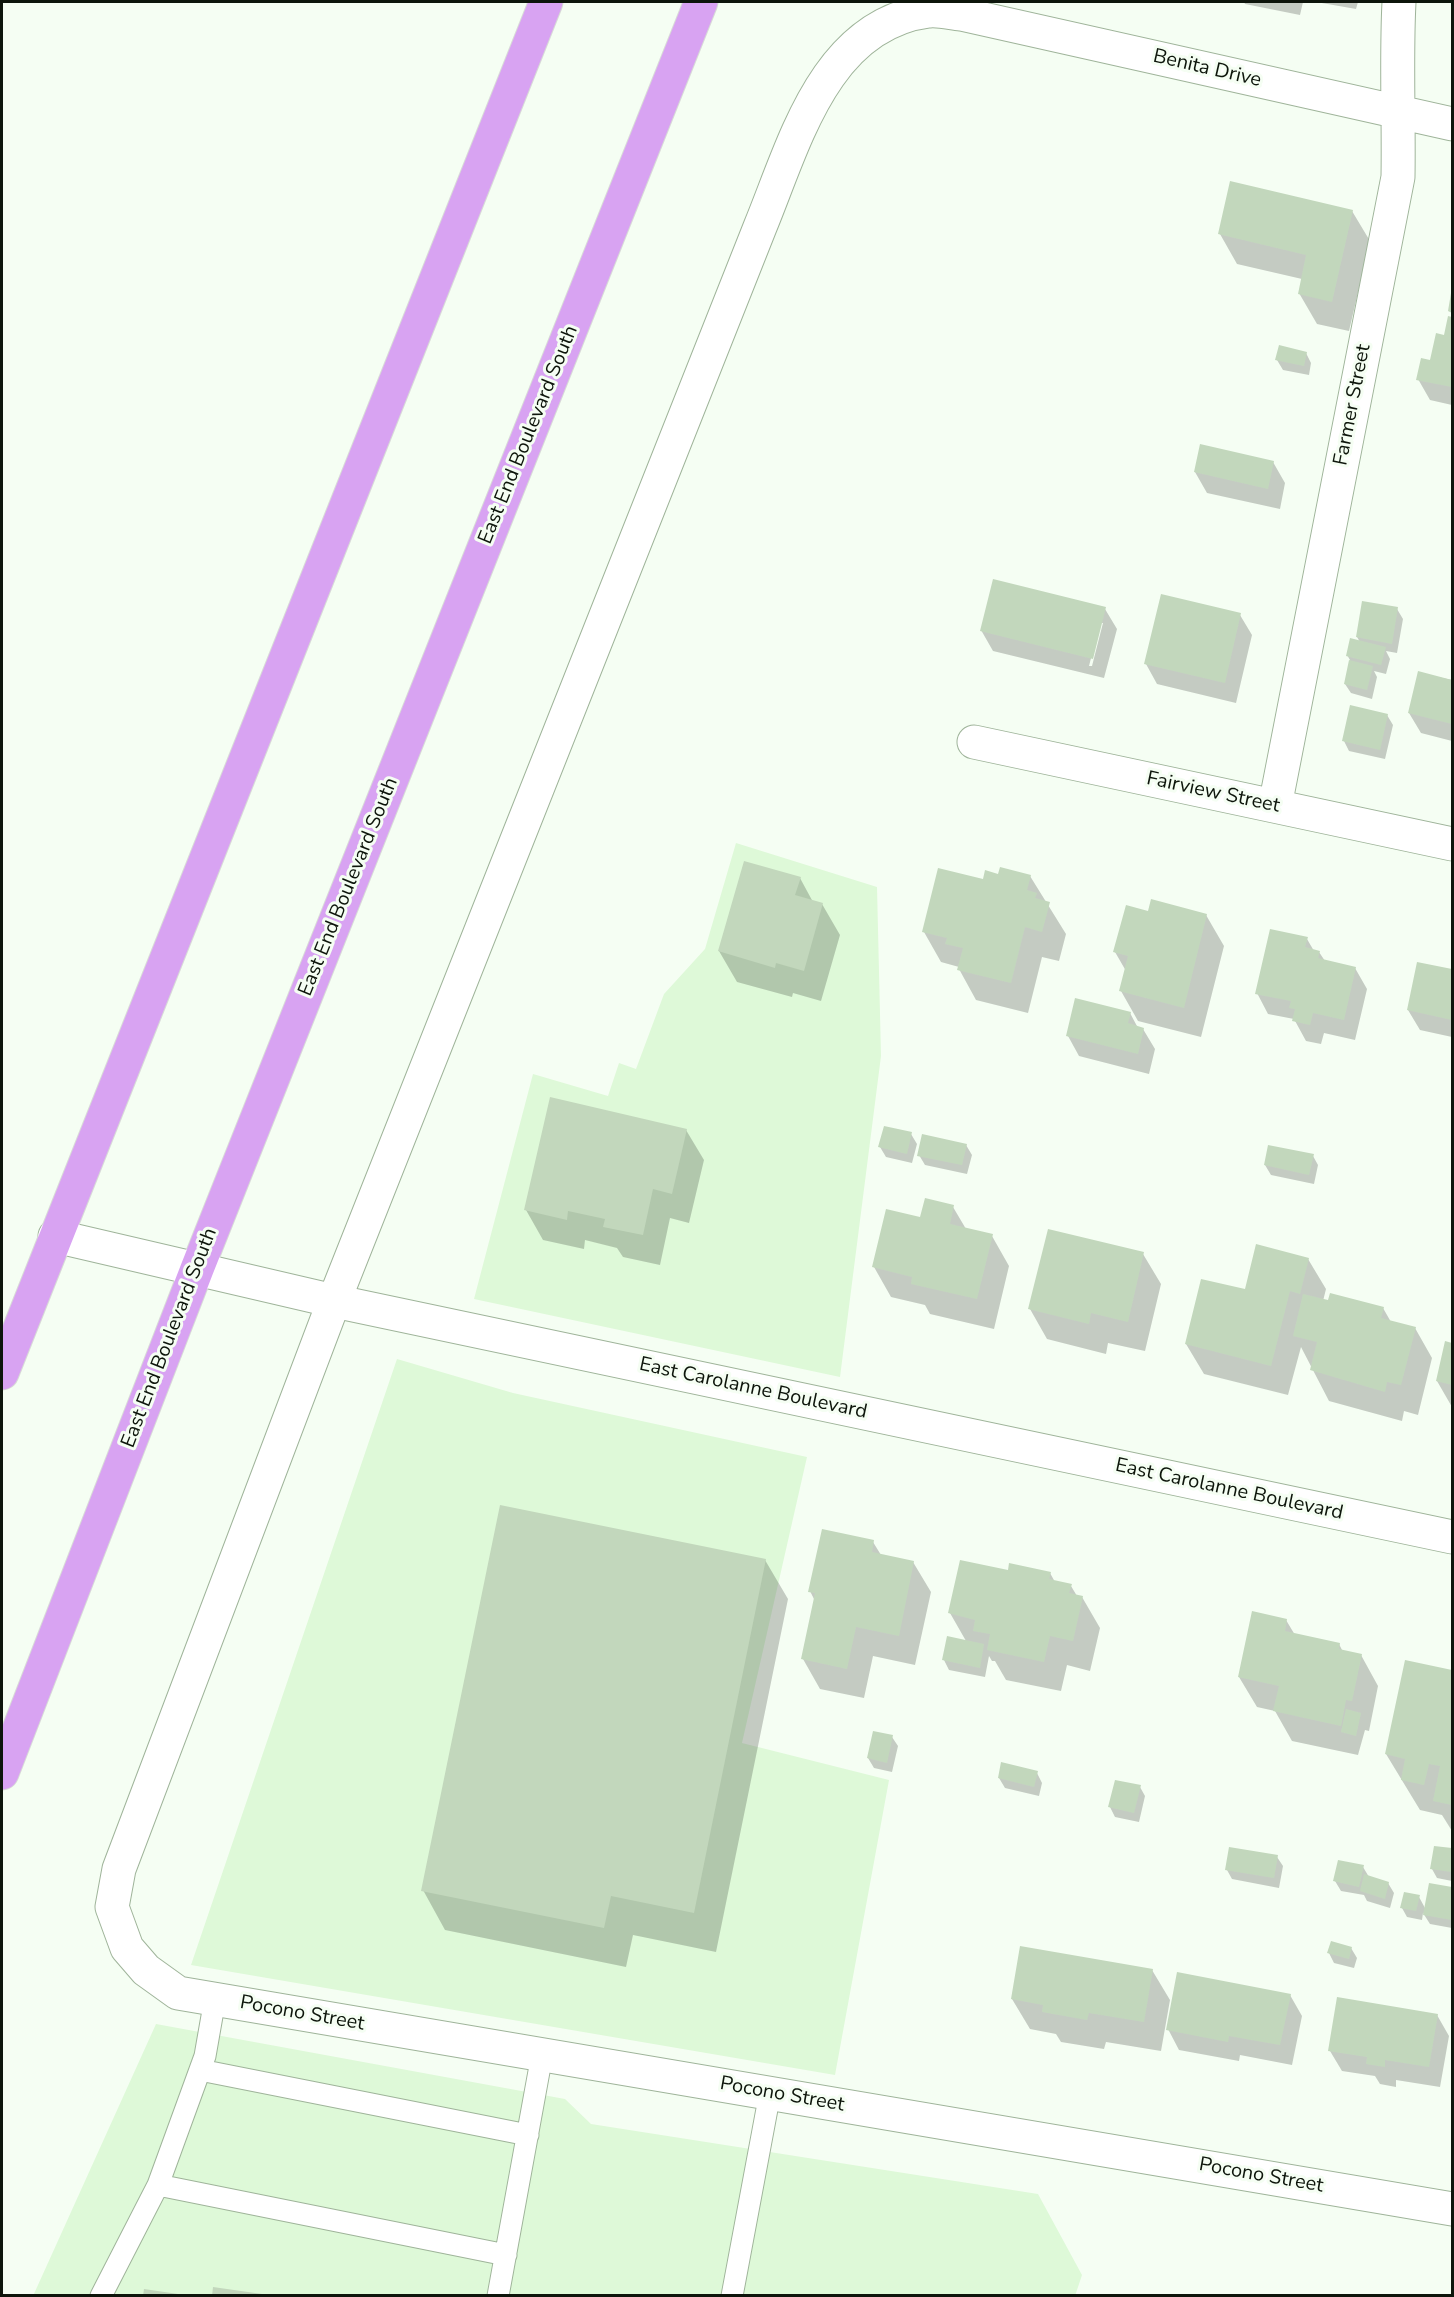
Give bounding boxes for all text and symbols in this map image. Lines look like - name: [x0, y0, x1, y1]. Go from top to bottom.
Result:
- street label: Benita Drive: [1151, 45, 1263, 93]
- street label: East End Boulevard South: [474, 322, 584, 548]
- street label: Farmer Street: [1329, 342, 1377, 468]
- street label: Fairview Street: [1144, 767, 1282, 819]
- street label: East End Boulevard South: [294, 774, 404, 1000]
- street label: East End Boulevard South: [117, 1225, 223, 1451]
- street label: East Carolanne Boulevard: [637, 1353, 869, 1425]
- street label: East Carolanne Boulevard: [1113, 1454, 1345, 1526]
- street label: Pocono Street: [238, 1991, 366, 2037]
- street label: Pocono Street: [718, 2072, 846, 2118]
- street label: Pocono Street: [1197, 2153, 1325, 2199]

